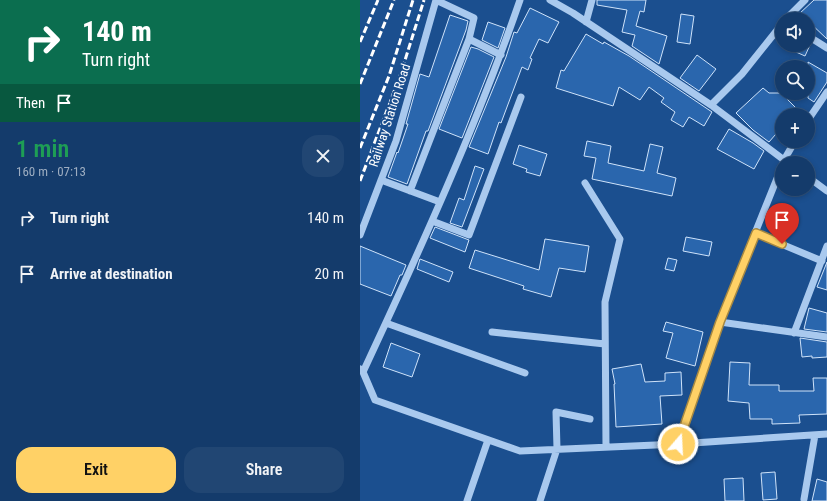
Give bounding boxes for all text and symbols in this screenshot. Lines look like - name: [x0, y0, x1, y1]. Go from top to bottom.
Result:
- map controls: [775, 12, 815, 196]
- button: sound: [775, 12, 815, 52]
- text: 140 m: [82, 15, 152, 48]
- icon: right: [16, 16, 68, 68]
- text: Turn right: [82, 49, 150, 70]
- button: search: [775, 60, 815, 100]
- street label: Railway Station Road: [366, 62, 413, 169]
- icon: arrive: [53, 92, 75, 114]
- text: Then: [16, 94, 45, 112]
- button: +: [775, 108, 815, 148]
- text: 1 min: [16, 135, 69, 163]
- button: close: [302, 135, 344, 177]
- button: −: [775, 156, 815, 196]
- text: 160 m · 07:13: [16, 164, 86, 179]
- pin: [765, 203, 799, 244]
- icon: right: [16, 207, 38, 229]
- text: Turn right: [50, 209, 109, 227]
- text: 140 m: [307, 209, 344, 227]
- icon: arrive: [771, 209, 793, 231]
- icon: arrive: [16, 263, 38, 285]
- text: Arrive at destination: [50, 265, 173, 283]
- text: 20 m: [314, 265, 344, 283]
- position arrow: [657, 423, 699, 465]
- button: Exit: [16, 447, 176, 493]
- button: Share: [184, 447, 344, 493]

